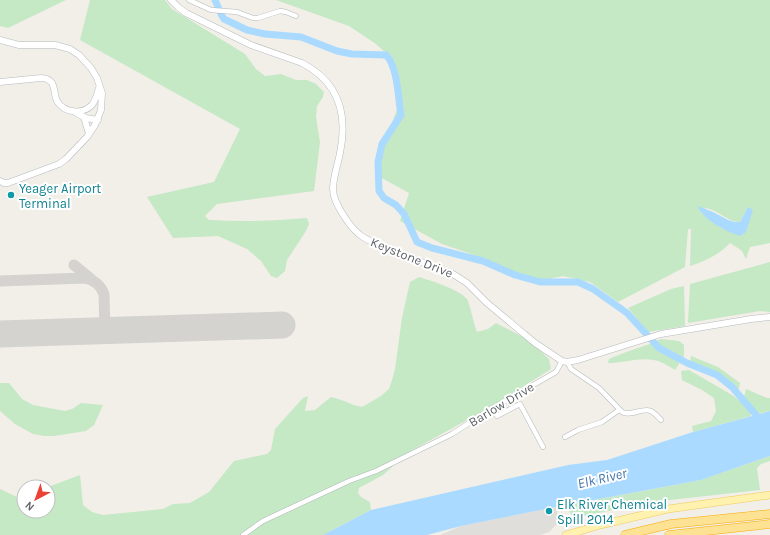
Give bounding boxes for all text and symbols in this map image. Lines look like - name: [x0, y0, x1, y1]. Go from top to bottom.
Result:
- place label: Yeager Airport Terminal: [19, 181, 101, 211]
- marker: Yeager Airport Terminal: [6, 190, 16, 200]
- street label: Keystone Drive: [368, 234, 455, 281]
- street label: Barlow Drive: [466, 379, 537, 430]
- water label: Elk River: [576, 464, 629, 492]
- north arrow: [16, 479, 56, 519]
- place label: Elk River Chemical Spill 2014: [557, 497, 667, 527]
- text: N: [23, 499, 37, 514]
- marker: Elk River Chemical Spill 2014: [544, 506, 554, 516]

